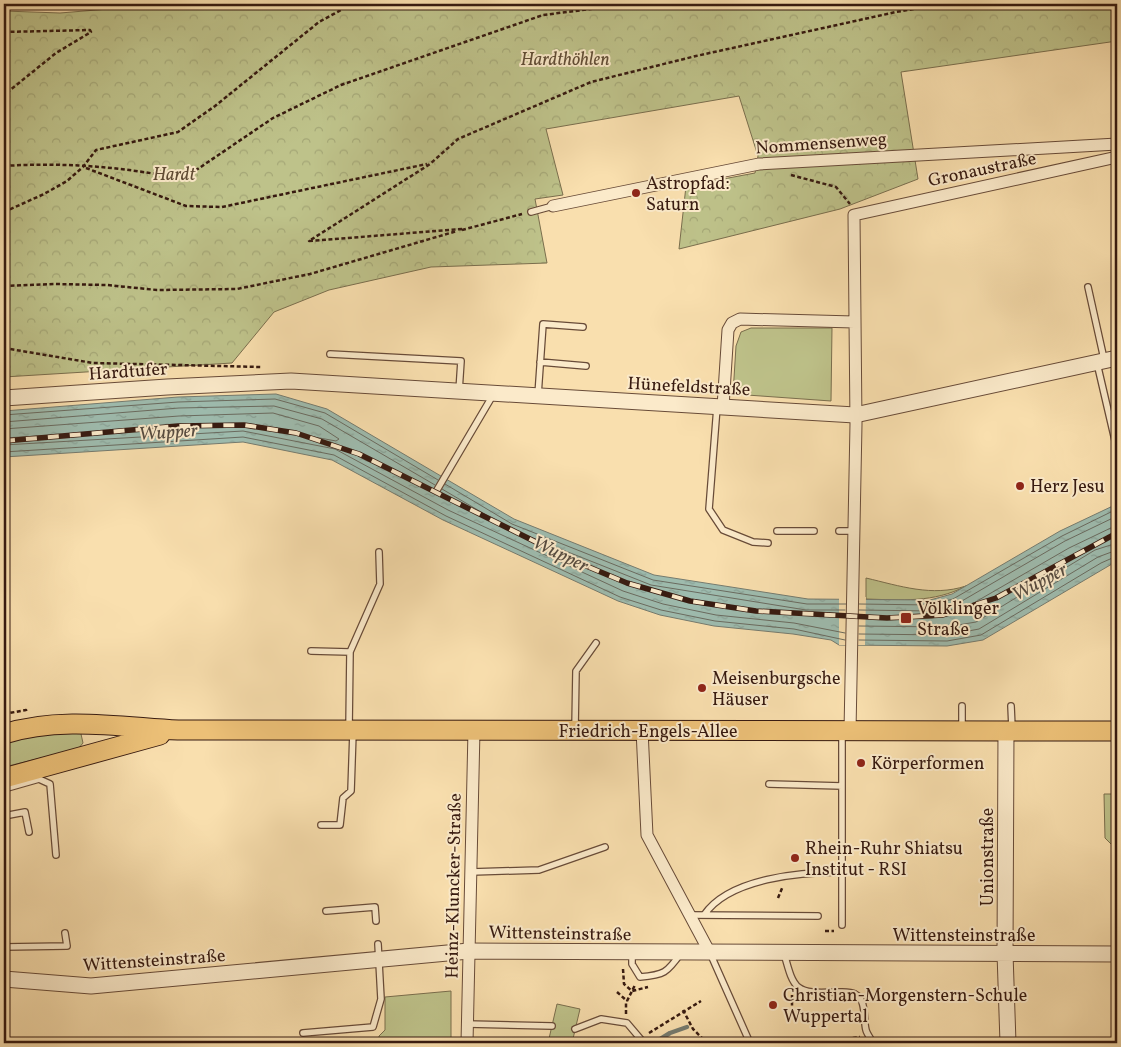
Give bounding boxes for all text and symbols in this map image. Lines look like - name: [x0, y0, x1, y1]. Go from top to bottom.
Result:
- park label: Hardthöhlen: [521, 48, 609, 73]
- street label: Nommensenweg: [754, 127, 888, 162]
- street label: Gronaustraße: [926, 147, 1039, 194]
- park label: Hardt: [153, 163, 196, 188]
- place label: Astropfad: Saturn: [646, 172, 730, 218]
- marker: Astropfad: Saturn: [630, 187, 642, 199]
- street label: Hardtufer: [88, 357, 169, 388]
- street label: Hünefeldstraße: [627, 372, 751, 403]
- water label: Wupper: [138, 418, 199, 448]
- place label: Herz Jesu: [1030, 475, 1105, 500]
- marker: Herz Jesu: [1014, 480, 1026, 492]
- water label: Wupper: [528, 530, 593, 580]
- water label: Wupper: [1008, 557, 1073, 608]
- place label: Völklinger Straße: [917, 597, 1000, 643]
- marker: Völklinger Straße: [899, 611, 913, 625]
- place label: Meisenburgsche Häuser: [712, 667, 841, 713]
- marker: Meisenburgsche Häuser: [696, 682, 708, 694]
- street label: Friedrich-Engels-Allee: [559, 720, 737, 745]
- place label: Körperformen: [871, 752, 985, 777]
- marker: Körperformen: [855, 757, 867, 769]
- street label: Heinz-Kluncker-Straße: [440, 793, 469, 979]
- street label: Unionstraße: [976, 808, 1001, 906]
- place label: Rhein-Ruhr Shiatsu Institut - RSI: [805, 837, 963, 883]
- marker: Rhein-Ruhr Shiatsu Institut - RSI: [789, 852, 801, 864]
- street label: Wittensteinstraße: [488, 921, 632, 948]
- street label: Wittensteinstraße: [893, 924, 1035, 949]
- street label: Wittensteinstraße: [82, 944, 226, 979]
- place label: Christian-Morgenstern-Schule Wuppertal: [783, 984, 1027, 1030]
- marker: Christian-Morgenstern-Schule Wuppertal: [767, 999, 779, 1011]

